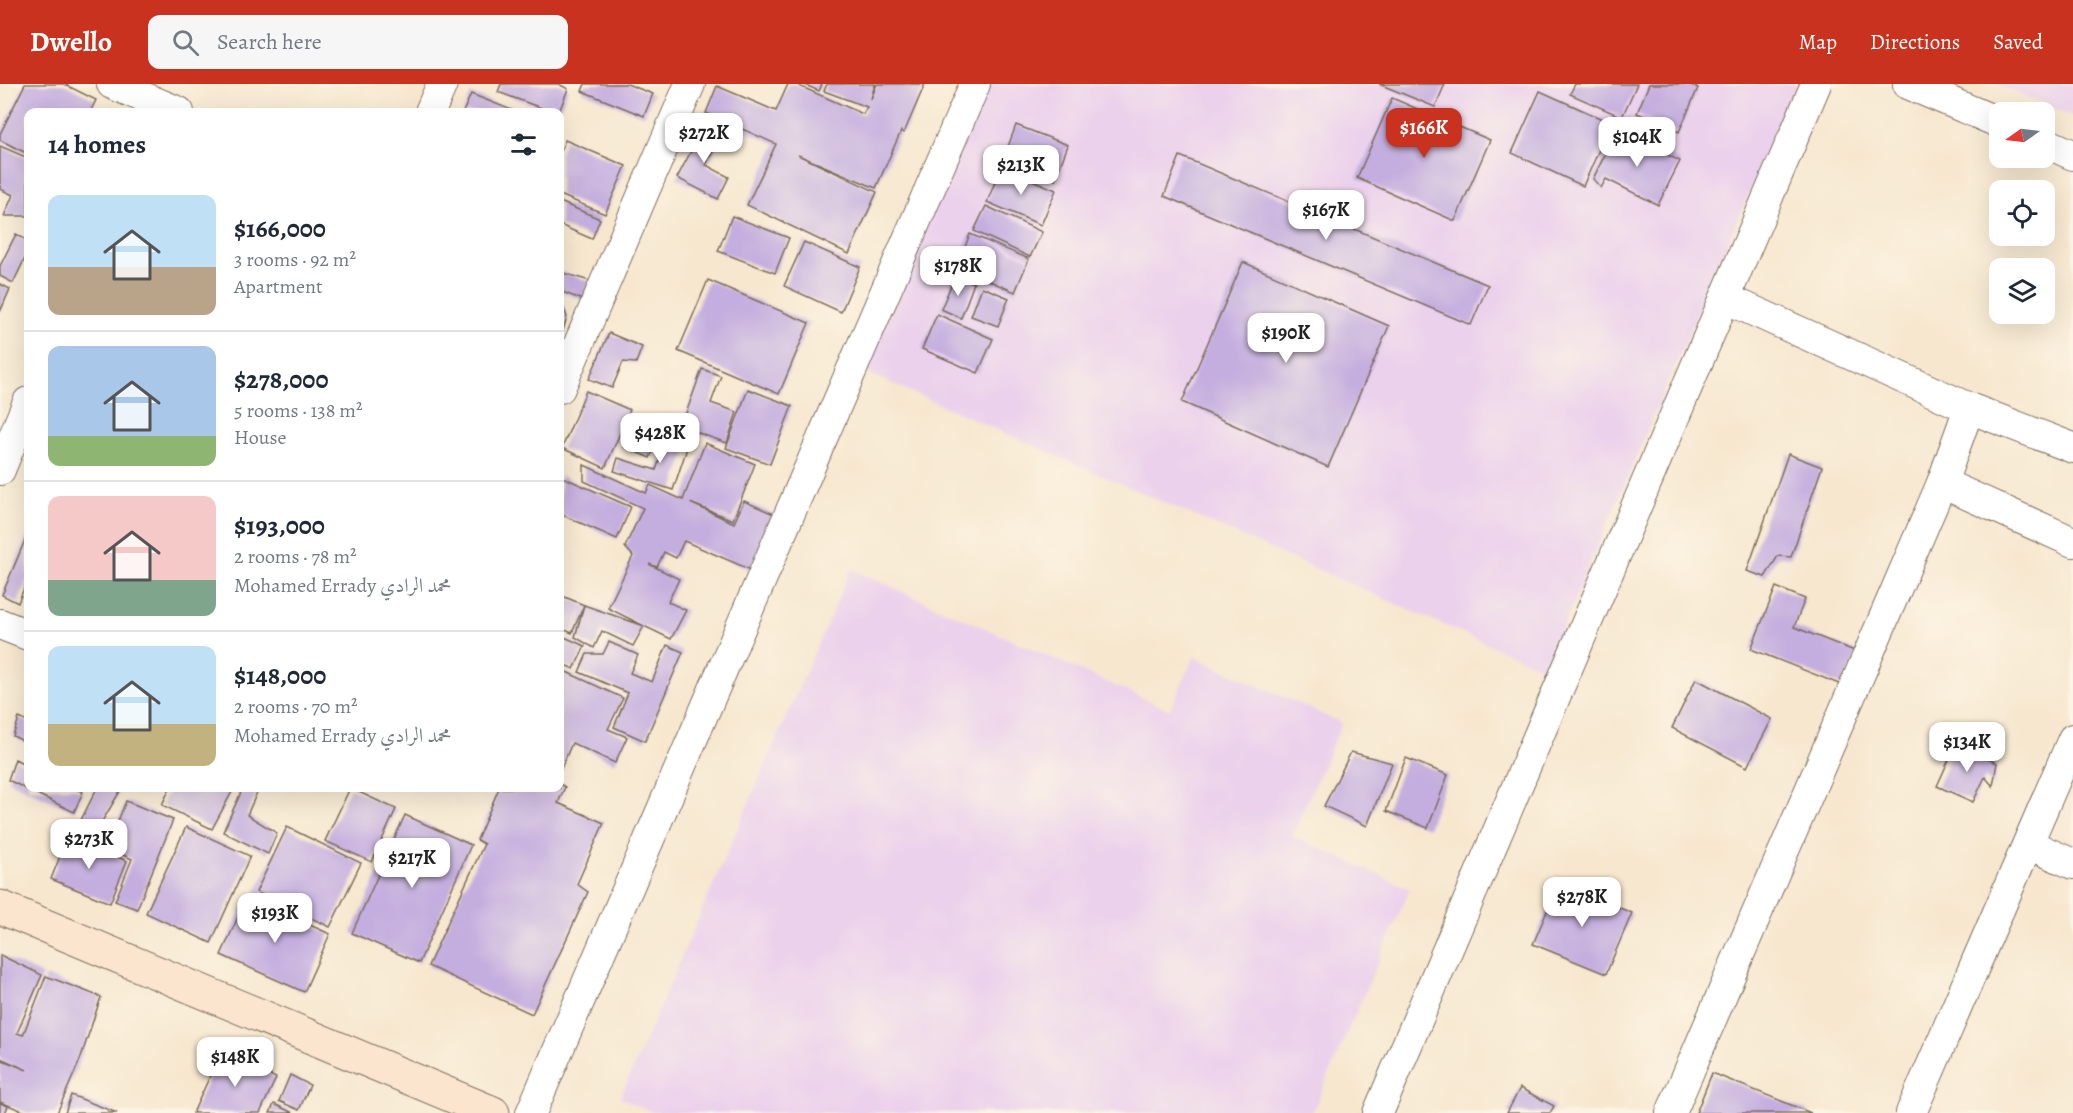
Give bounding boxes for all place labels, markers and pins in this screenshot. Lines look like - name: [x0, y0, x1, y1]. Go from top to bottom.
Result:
- pin: $166K: [1382, 108, 1466, 159]
- pin: $272K: [662, 113, 746, 164]
- pin: $104K: [1595, 117, 1679, 168]
- pin: $213K: [979, 145, 1063, 196]
- pin: $167K: [1284, 190, 1368, 241]
- pin: $178K: [916, 246, 1000, 297]
- pin: $190K: [1244, 313, 1328, 364]
- pin: $428K: [618, 413, 702, 464]
- pin: $134K: [1925, 722, 2009, 773]
- pin: $273K: [47, 819, 131, 870]
- pin: $217K: [370, 838, 454, 889]
- pin: $278K: [1540, 877, 1624, 928]
- pin: $193K: [233, 893, 317, 944]
- pin: $148K: [193, 1037, 277, 1088]

